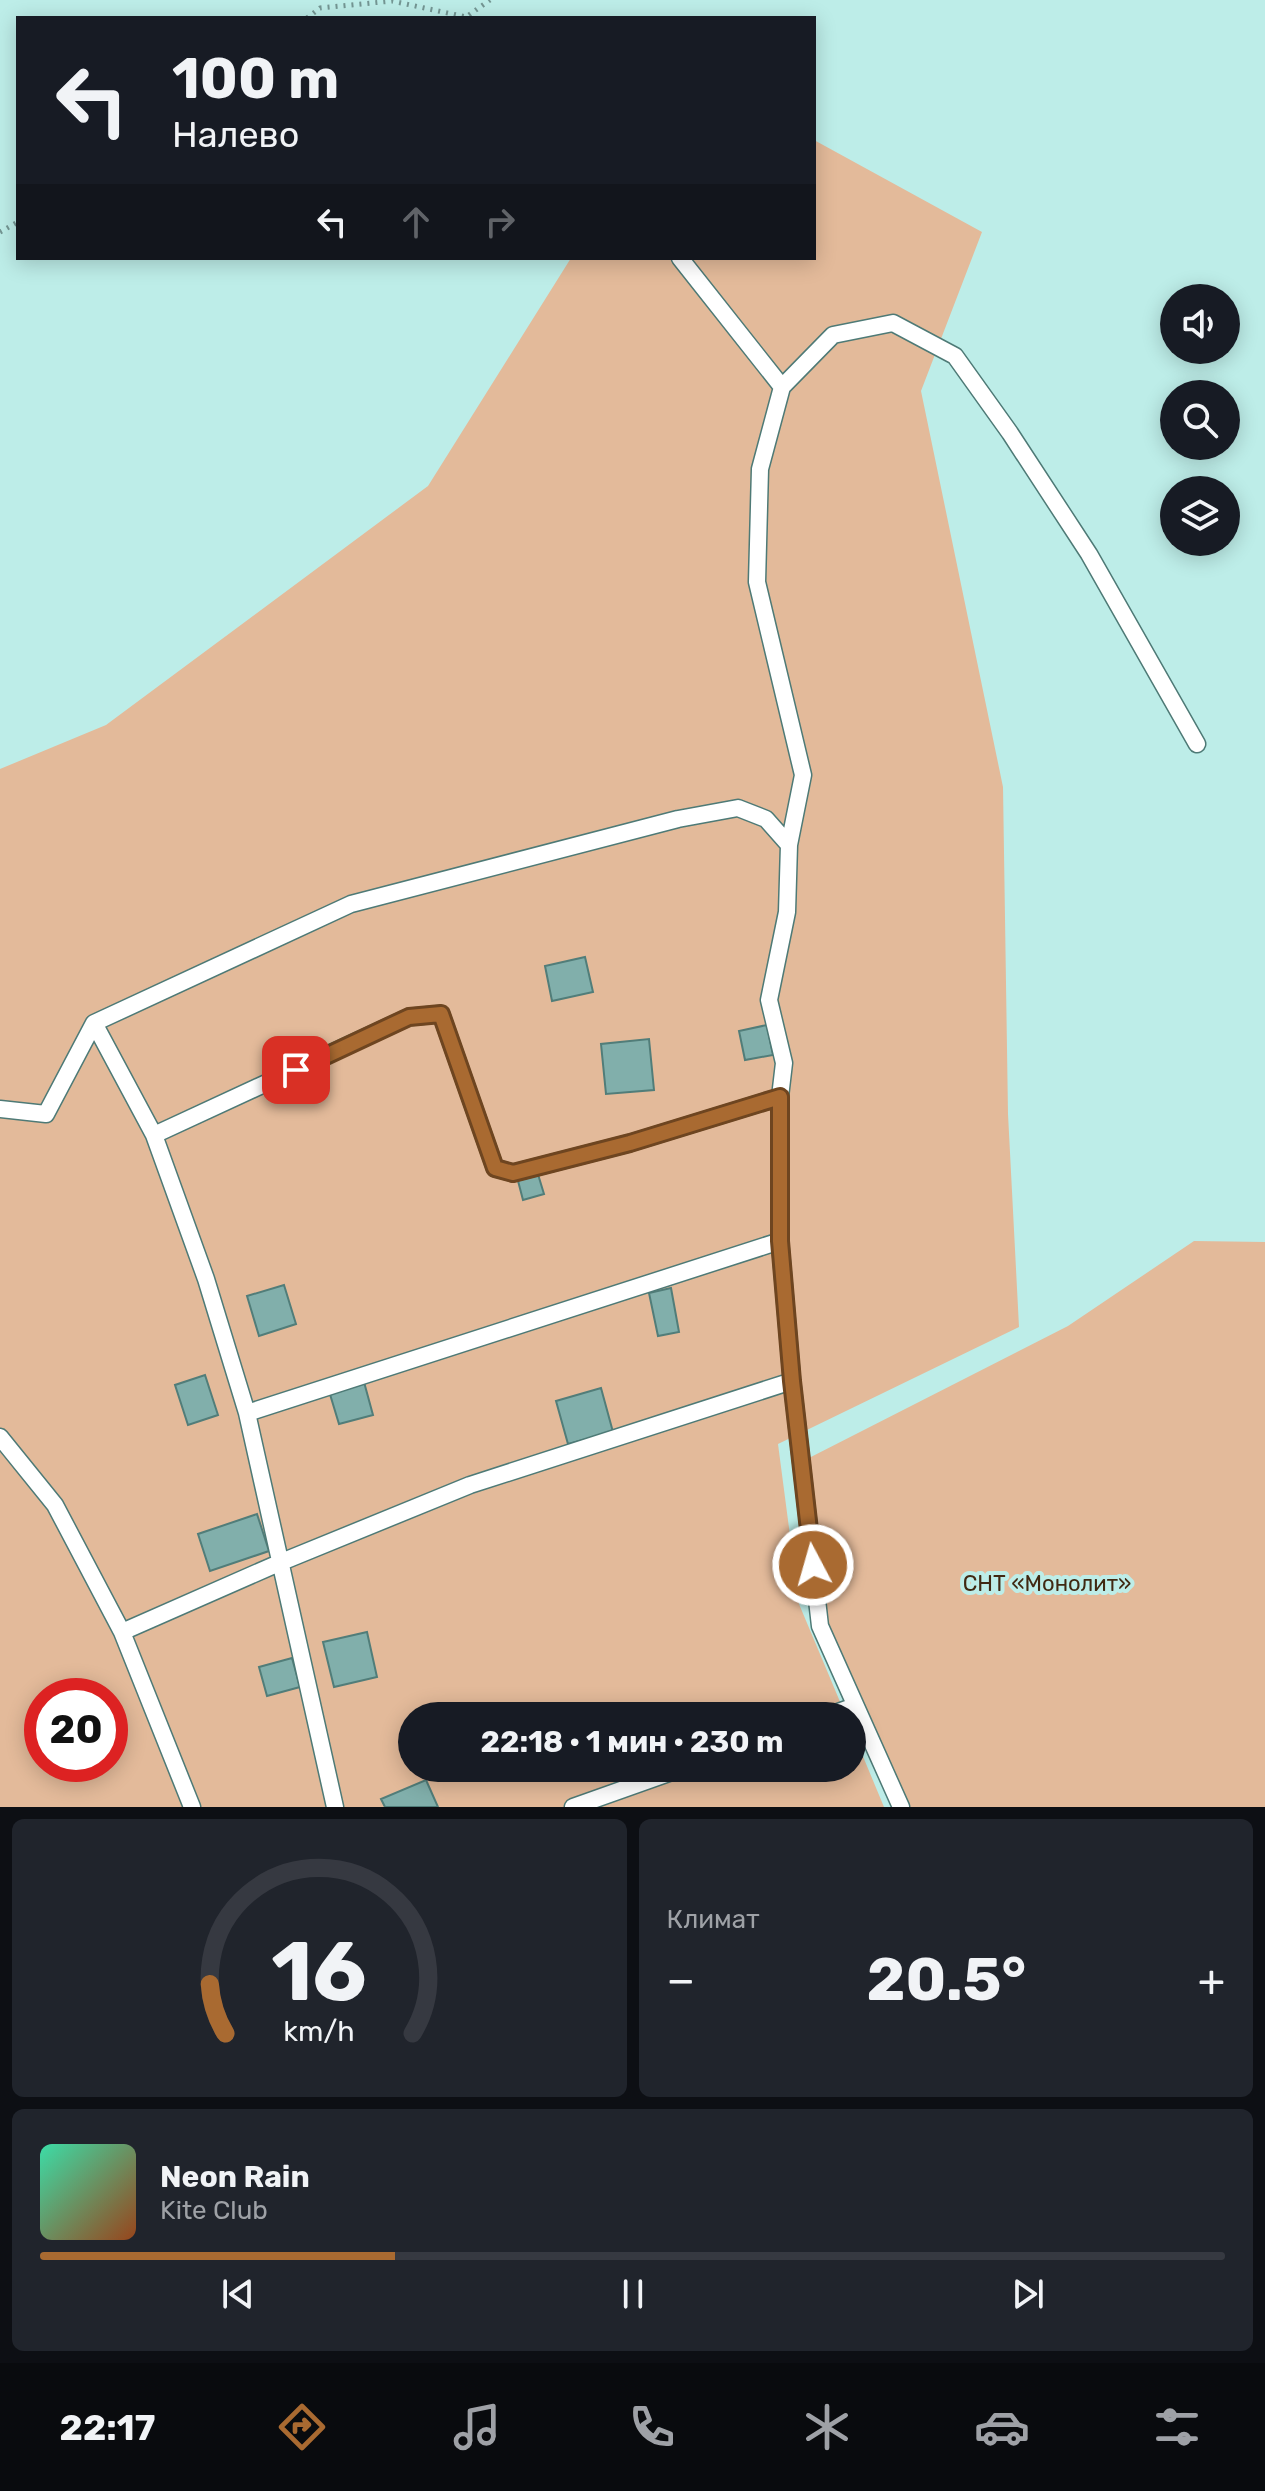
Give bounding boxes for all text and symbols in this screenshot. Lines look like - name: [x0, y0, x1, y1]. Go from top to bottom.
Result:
- text: 100 m: [172, 46, 339, 112]
- icon: left: [40, 48, 144, 152]
- text: Налево: [172, 113, 299, 156]
- icon: left: [310, 200, 354, 244]
- icon: ahead: [394, 200, 438, 244]
- icon: right: [478, 200, 522, 244]
- map controls: [1160, 284, 1240, 556]
- button: sound: [1160, 284, 1240, 364]
- button: search: [1160, 380, 1240, 460]
- button: layers: [1160, 476, 1240, 556]
- pin: [262, 1036, 330, 1104]
- icon: arrive: [274, 1048, 318, 1092]
- position arrow: [771, 1523, 855, 1607]
- park label: СНТ «Монолит»: [963, 1570, 1131, 1597]
- speed limit sign: 20: [24, 1678, 128, 1782]
- text: 22:18 · 1 мин · 230 m: [480, 1724, 784, 1760]
- text: Климат: [667, 1904, 759, 1935]
- text: 16: [272, 1922, 367, 2021]
- text: 20.5°: [866, 1944, 1026, 2015]
- text: −: [667, 1954, 695, 2006]
- text: +: [1198, 1954, 1225, 2006]
- text: km/h: [284, 2014, 355, 2048]
- text: Neon Rain: [160, 2159, 310, 2195]
- text: Kite Club: [160, 2195, 268, 2226]
- icon: previous: [216, 2272, 260, 2316]
- icon: pause: [611, 2272, 655, 2316]
- icon: next: [1006, 2272, 1050, 2316]
- icon: directions: [274, 2399, 330, 2455]
- icon: music: [449, 2399, 505, 2455]
- icon: phone: [624, 2399, 680, 2455]
- icon: climate: [799, 2399, 855, 2455]
- icon: car: [974, 2399, 1030, 2455]
- icon: filters: [1149, 2399, 1205, 2455]
- text: 22:17: [60, 2406, 155, 2449]

